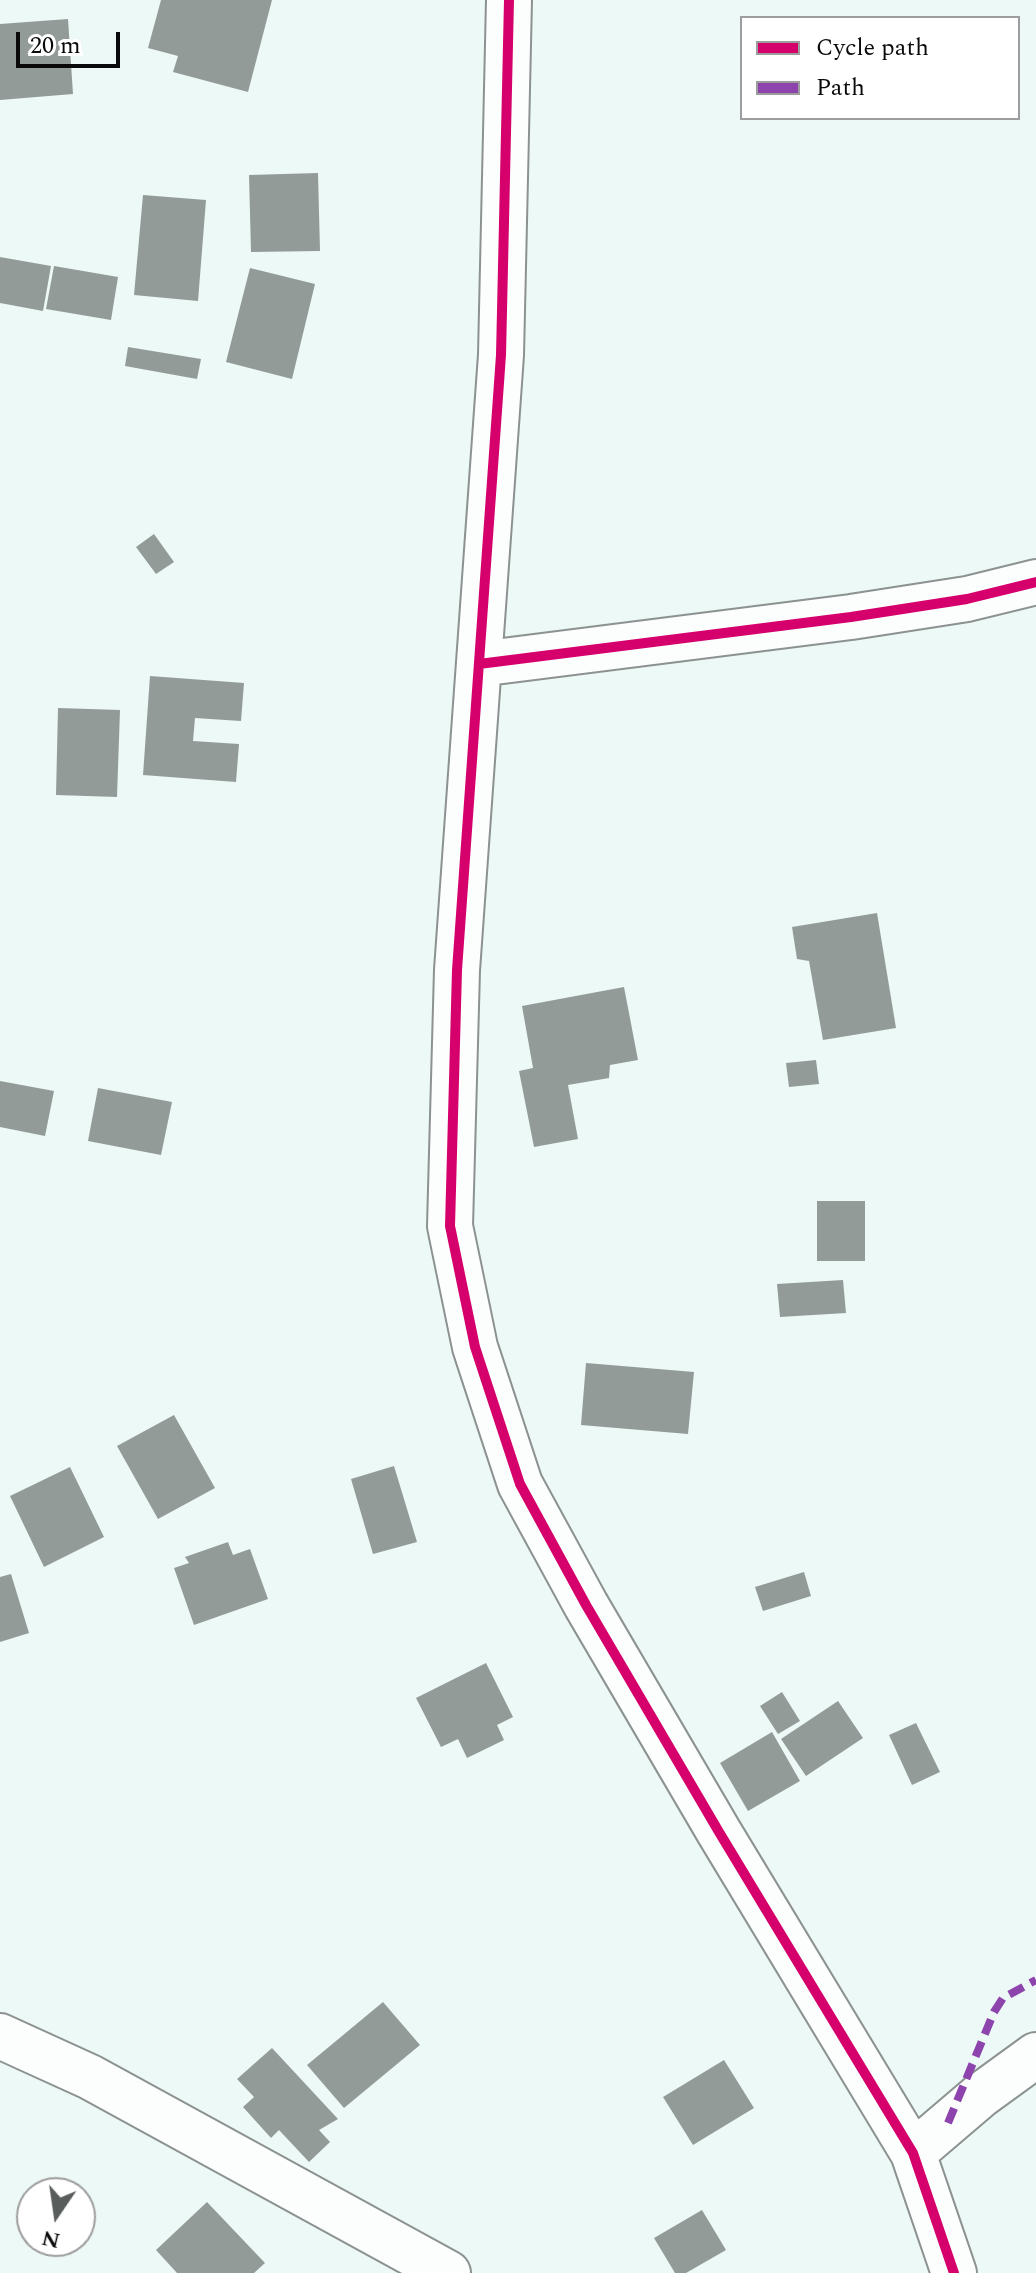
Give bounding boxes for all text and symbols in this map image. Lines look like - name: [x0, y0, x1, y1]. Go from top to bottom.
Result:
- scale bar: [20, 16, 124, 66]
- legend: [740, 16, 1020, 120]
- text: 20 m: [30, 28, 81, 64]
- text: Cycle path: [816, 30, 929, 66]
- text: Path: [816, 70, 865, 106]
- north arrow: [16, 2177, 96, 2257]
- text: N: [38, 2221, 63, 2257]

